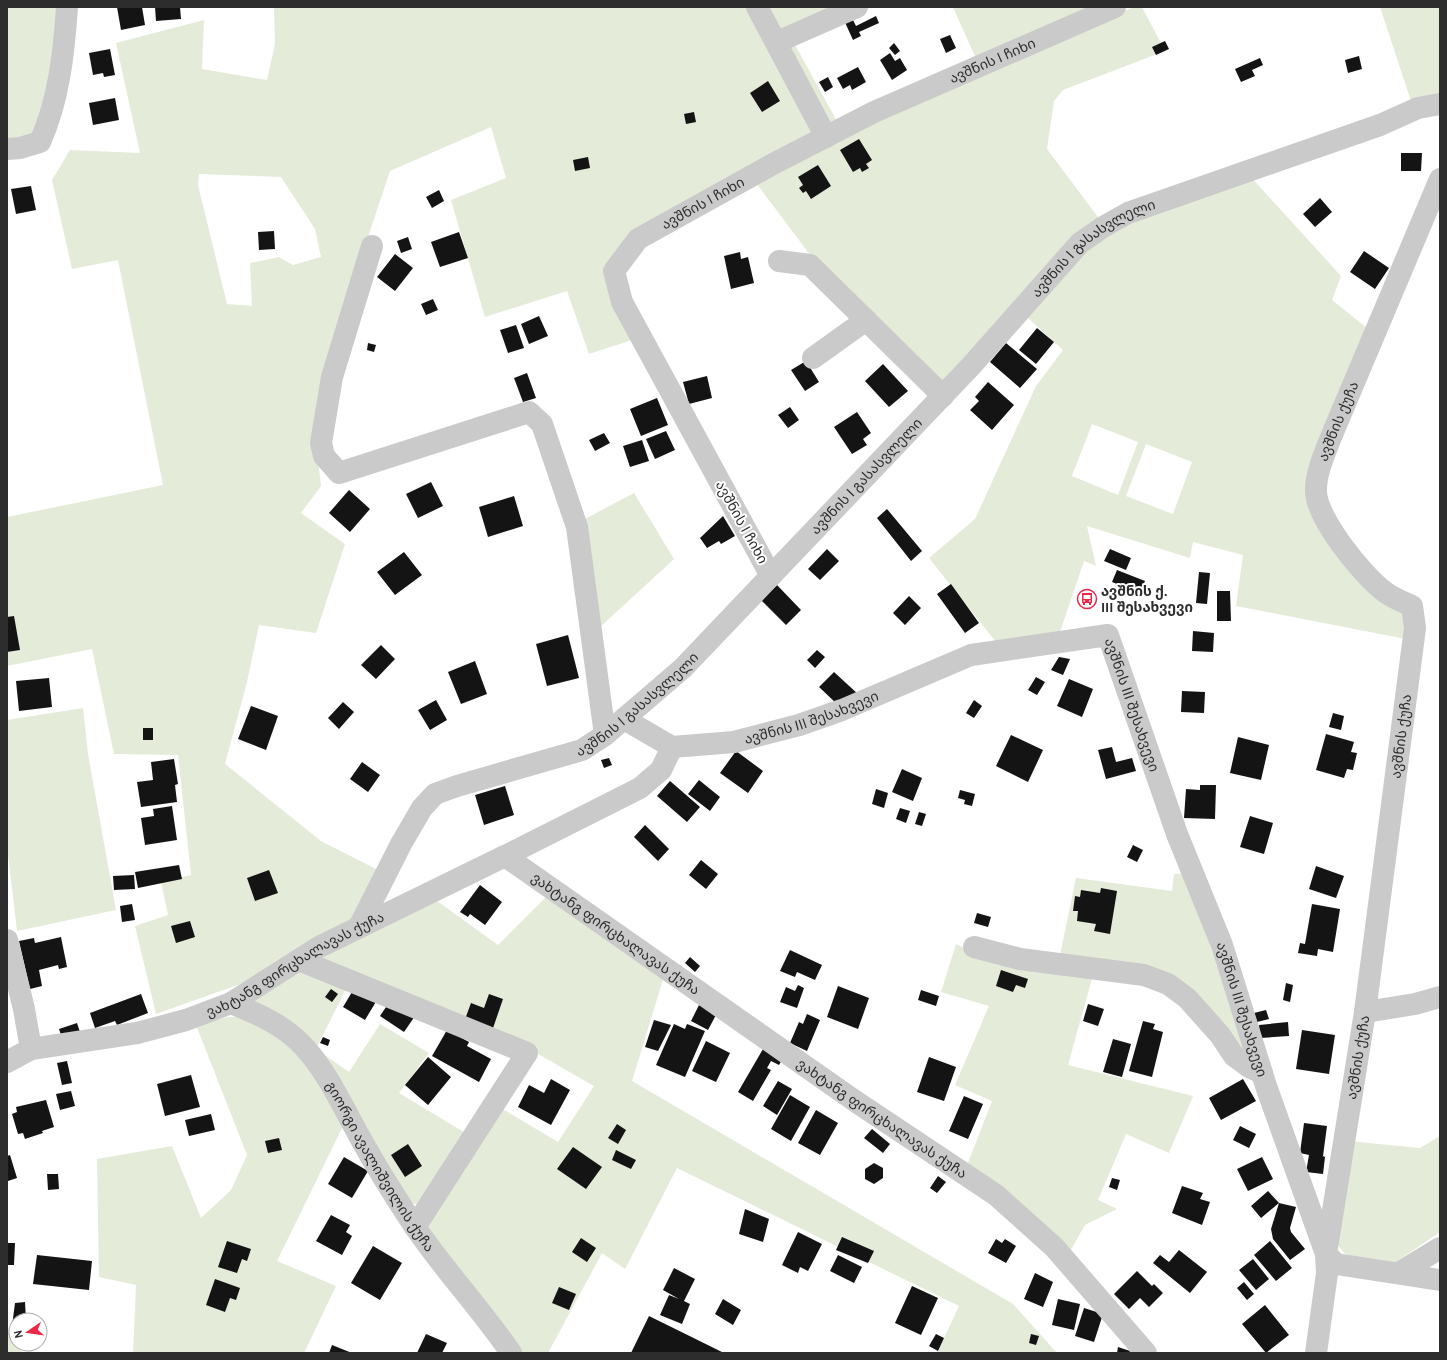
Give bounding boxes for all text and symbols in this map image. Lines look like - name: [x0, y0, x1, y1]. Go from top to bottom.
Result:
- street label: ავშნის I ჩიხი: [947, 36, 1039, 88]
- street label: ავშნის I ჩიხი: [659, 174, 748, 234]
- street label: ავშნის I გასასვლელი: [1029, 197, 1158, 302]
- street label: ავშნის ქუჩა: [1315, 379, 1363, 464]
- street label: ავშნის I გასასვლელი: [808, 415, 927, 539]
- street label: ავშნის I ჩიხი: [711, 478, 770, 567]
- place label: ავშნის ქ. III შესახვევი: [1101, 584, 1193, 617]
- bus stop icon: ავშნის ქ. III შესახვევი: [1076, 588, 1098, 610]
- street label: ავშნის III შესახვევი: [1100, 636, 1162, 774]
- street label: ავშნის I გასასვლელი: [575, 650, 703, 761]
- street label: ავშნის III შესახვევი: [743, 688, 882, 749]
- street label: ავშნის ქუჩა: [1388, 693, 1416, 780]
- street label: ვახტანგ ფირცხალავას ქუჩა: [528, 870, 702, 1000]
- street label: ვახტანგ ფირცხალავას ქუჩა: [204, 909, 387, 1022]
- street label: ავშნის III შესახვევი: [1212, 940, 1270, 1079]
- street label: ავშნის ქუჩა: [1344, 1014, 1374, 1101]
- street label: ვახტანგ ფირცხალავას ქუჩა: [793, 1056, 969, 1183]
- street label: გიორგი ავალიშვილის ქუჩა: [321, 1079, 437, 1256]
- north arrow: [8, 1312, 48, 1352]
- text: N: [12, 1329, 27, 1339]

